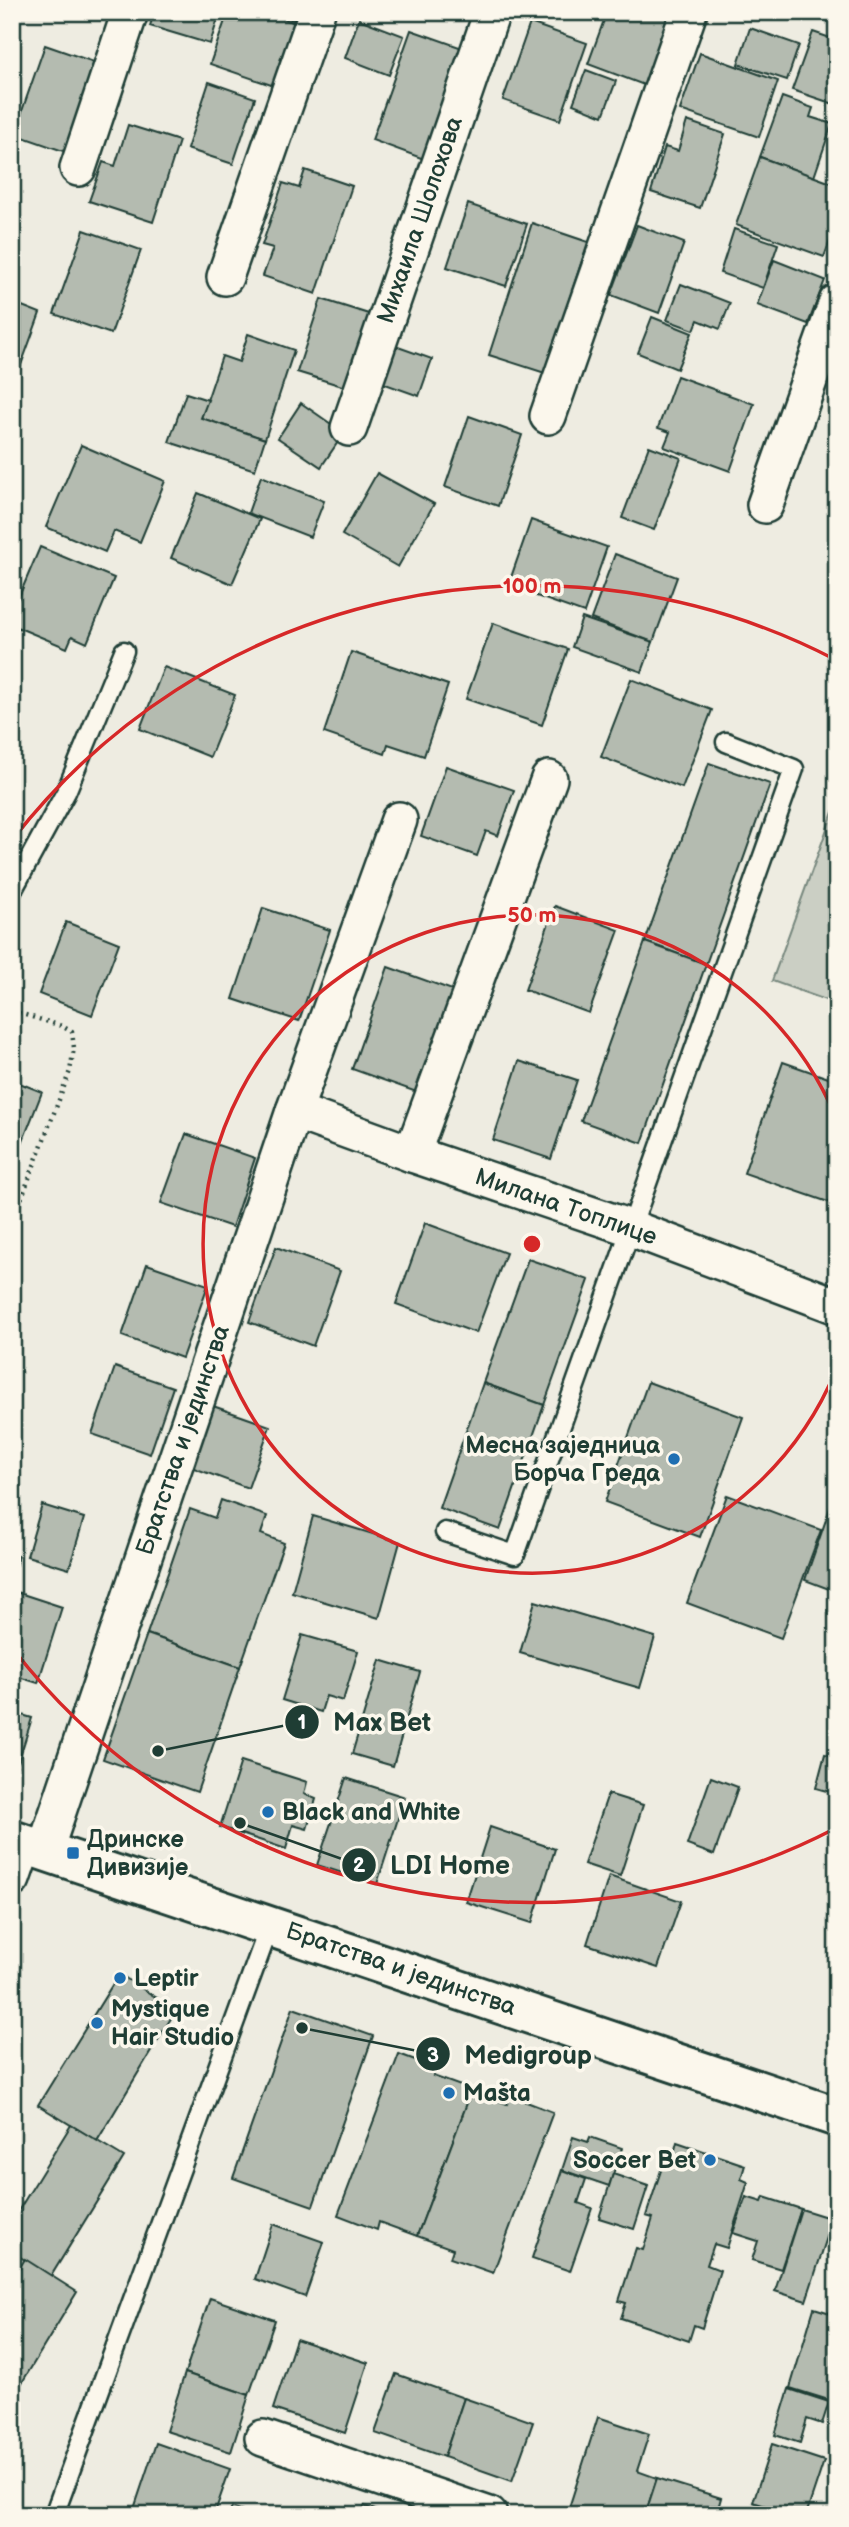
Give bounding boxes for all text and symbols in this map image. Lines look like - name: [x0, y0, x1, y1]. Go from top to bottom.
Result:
- street label: Михаила Шолохова: [371, 113, 469, 327]
- text: 100 m: [503, 574, 561, 599]
- text: 50 m: [508, 903, 556, 928]
- street label: Милана Топлице: [471, 1162, 661, 1252]
- centre of rings: [520, 1232, 544, 1256]
- street label: Братства и јединства: [130, 1321, 236, 1559]
- place label: Месна заједница Борча Греда: [465, 1431, 661, 1488]
- marker: Месна заједница Борча Греда: [666, 1451, 682, 1467]
- callout: Max Bet: [284, 1698, 445, 1745]
- text: Max Bet: [333, 1708, 431, 1739]
- text: 1: [298, 1710, 306, 1735]
- place label: Black and White: [282, 1798, 461, 1827]
- marker: Black and White: [260, 1804, 276, 1820]
- place label: Дринске Дивизије: [87, 1825, 188, 1882]
- callout: LDI Home: [341, 1841, 524, 1888]
- marker: Дринске Дивизије: [65, 1845, 81, 1861]
- text: LDI Home: [390, 1851, 510, 1882]
- text: 2: [353, 1853, 366, 1878]
- street label: Братства и јединства: [282, 1916, 520, 2022]
- place label: Leptir: [134, 1964, 199, 1993]
- marker: Leptir: [112, 1970, 128, 1986]
- place label: Mystique Hair Studio: [111, 1995, 234, 2052]
- marker: Mystique Hair Studio: [89, 2015, 105, 2031]
- callout: Medigroup: [415, 2031, 606, 2078]
- text: Medigroup: [464, 2041, 592, 2072]
- text: 3: [427, 2043, 439, 2068]
- place label: Mašta: [463, 2079, 531, 2108]
- marker: Mašta: [441, 2085, 457, 2101]
- place label: Soccer Bet: [573, 2146, 696, 2175]
- marker: Soccer Bet: [702, 2152, 718, 2168]

